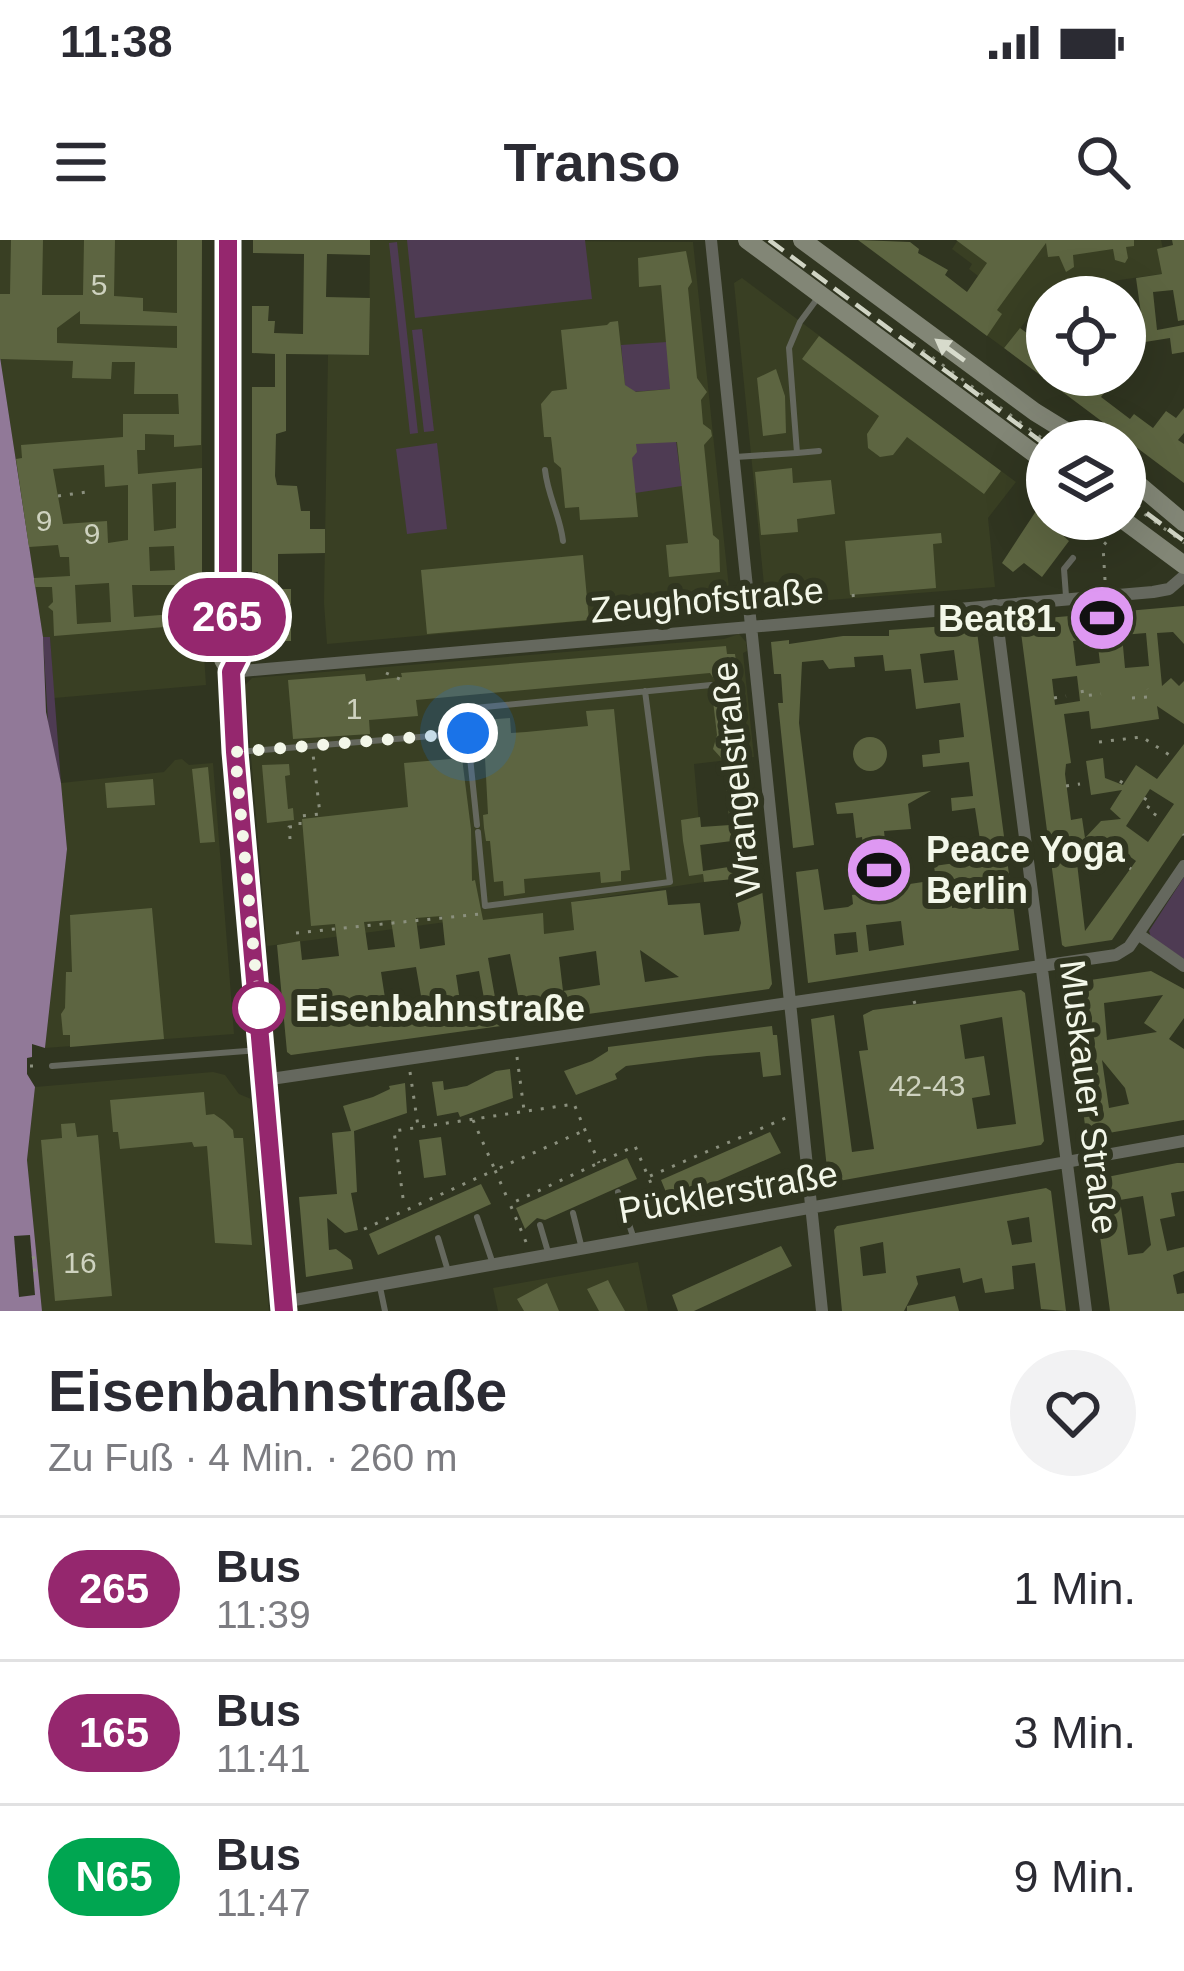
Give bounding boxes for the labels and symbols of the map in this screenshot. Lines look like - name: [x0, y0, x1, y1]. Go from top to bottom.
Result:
- house number: 5: [91, 268, 107, 301]
- one-way arrow: [934, 338, 966, 362]
- house number: 9: [36, 504, 52, 537]
- house number: 9: [84, 517, 100, 550]
- street label: Zeughofstraße: [589, 569, 825, 631]
- line badge: 265: [158, 578, 296, 656]
- sports icon: Beat81: [1067, 583, 1137, 653]
- place label: Beat81: [938, 598, 1056, 639]
- street label: Wrangelstraße: [703, 660, 769, 898]
- house number: 1: [346, 692, 362, 725]
- your location: [438, 703, 498, 763]
- place label: Peace Yoga Berlin: [926, 829, 1126, 911]
- sports icon: Peace Yoga Berlin: [844, 835, 914, 905]
- street label: Muskauer Straße: [1052, 957, 1126, 1237]
- marker: Eisenbahnstraße: [234, 983, 284, 1033]
- place label: Eisenbahnstraße: [295, 988, 585, 1029]
- house number: 42-43: [889, 1069, 965, 1102]
- street label: Pücklerstraße: [615, 1153, 841, 1231]
- house number: 16: [63, 1246, 97, 1279]

